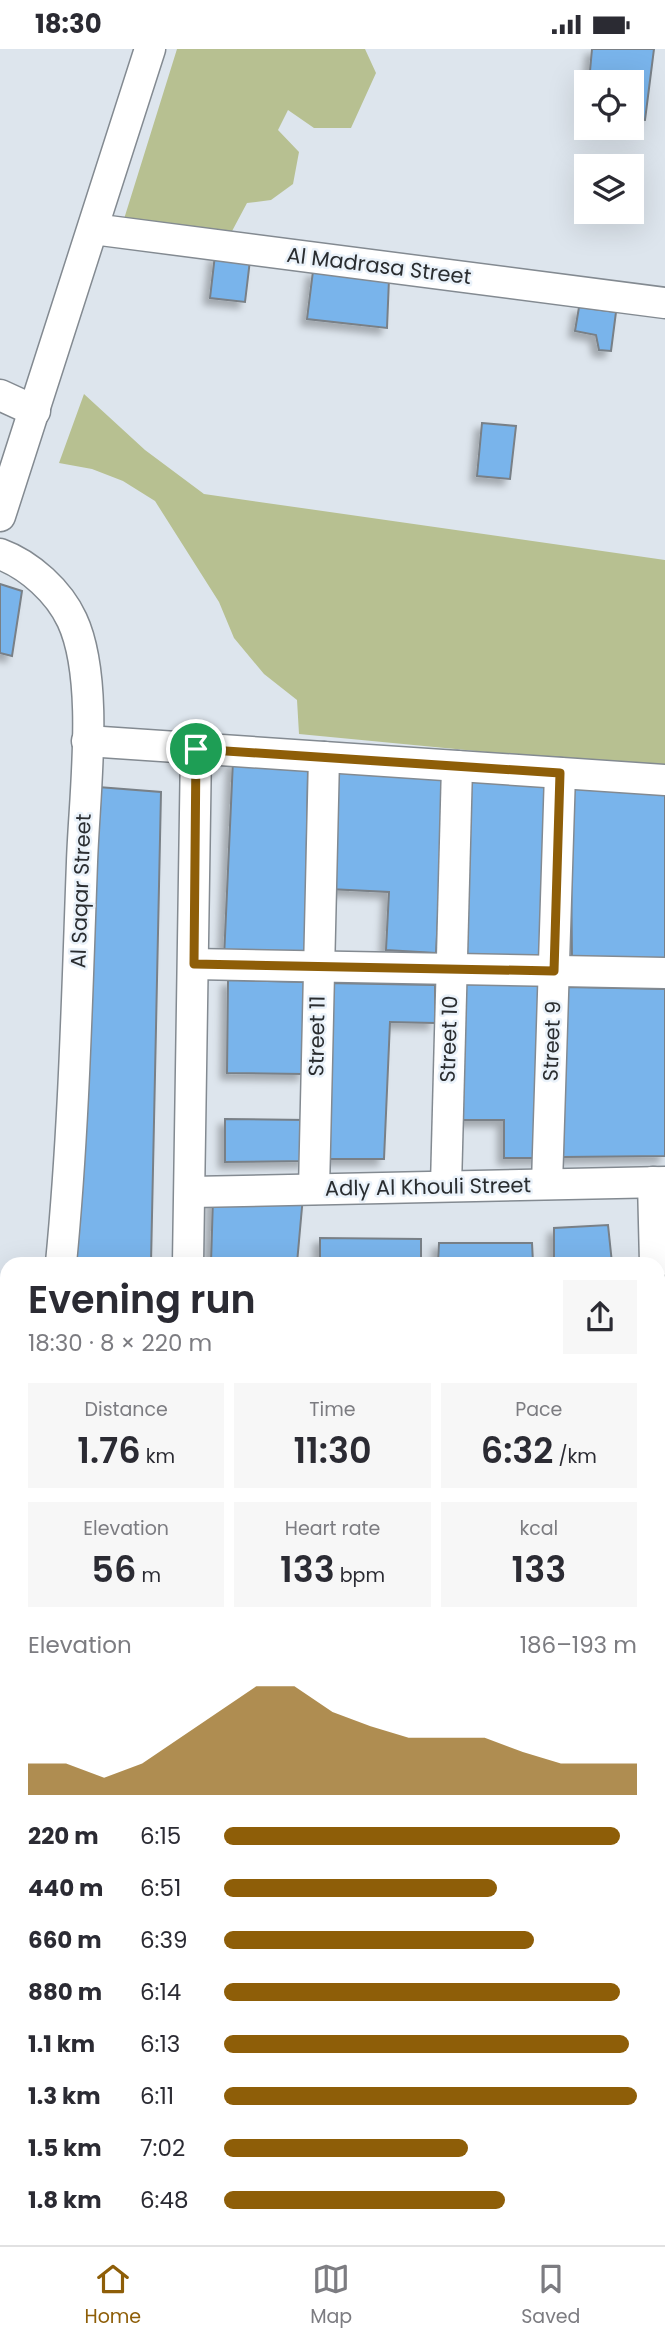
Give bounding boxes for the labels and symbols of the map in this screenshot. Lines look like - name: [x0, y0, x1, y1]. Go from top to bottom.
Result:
- street label: Al Madrasa Street: [285, 240, 473, 291]
- pin: [166, 719, 226, 779]
- street label: Al Saqar Street: [63, 813, 98, 969]
- street label: Street 11: [301, 995, 332, 1077]
- street label: Street 10: [432, 995, 465, 1083]
- street label: Street 9: [536, 1000, 567, 1082]
- street label: Adly Al Khouli Street: [325, 1170, 531, 1203]

